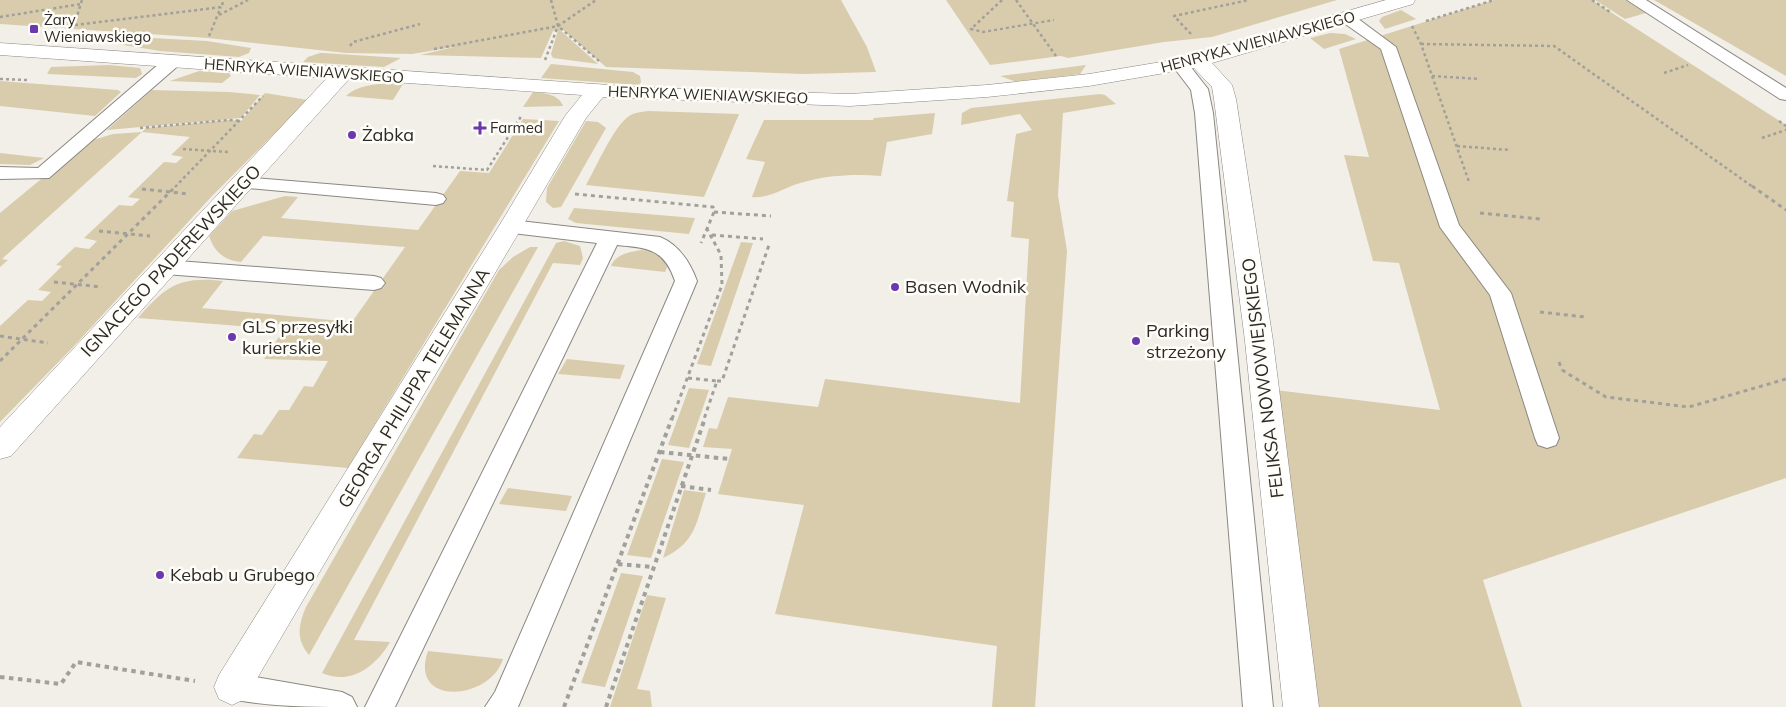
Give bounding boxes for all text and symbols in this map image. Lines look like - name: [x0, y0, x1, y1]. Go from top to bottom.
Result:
- street label: HENRYKA WIENIAWSKIEGO: [1159, 6, 1357, 77]
- place label: Żary Wieniawskiego: [44, 10, 151, 46]
- marker: Żary Wieniawskiego: [28, 23, 40, 35]
- street label: HENRYKA WIENIAWSKIEGO: [203, 54, 405, 87]
- street label: HENRYKA WIENIAWSKIEGO: [608, 82, 808, 107]
- place label: Farmed: [490, 118, 543, 137]
- marker: Farmed: [474, 122, 486, 134]
- place label: Żabka: [362, 123, 414, 146]
- marker: Żabka: [346, 129, 358, 141]
- street label: IGNACEGO PADEREWSKIEGO: [76, 160, 266, 361]
- street label: FELIKSA NOWOWIEJSKIEGO: [1236, 257, 1289, 499]
- street label: GEORGA PHILIPPA TELEMANNA: [333, 263, 495, 512]
- place label: Basen Wodnik: [905, 275, 1027, 298]
- marker: Basen Wodnik: [889, 281, 901, 293]
- place label: GLS przesyłki kurierskie: [242, 315, 353, 359]
- place label: Parking strzeżony: [1146, 319, 1227, 363]
- marker: GLS przesyłki kurierskie: [226, 331, 238, 343]
- marker: Parking strzeżony: [1130, 335, 1142, 347]
- place label: Kebab u Grubego: [170, 563, 315, 586]
- marker: Kebab u Grubego: [154, 569, 166, 581]

